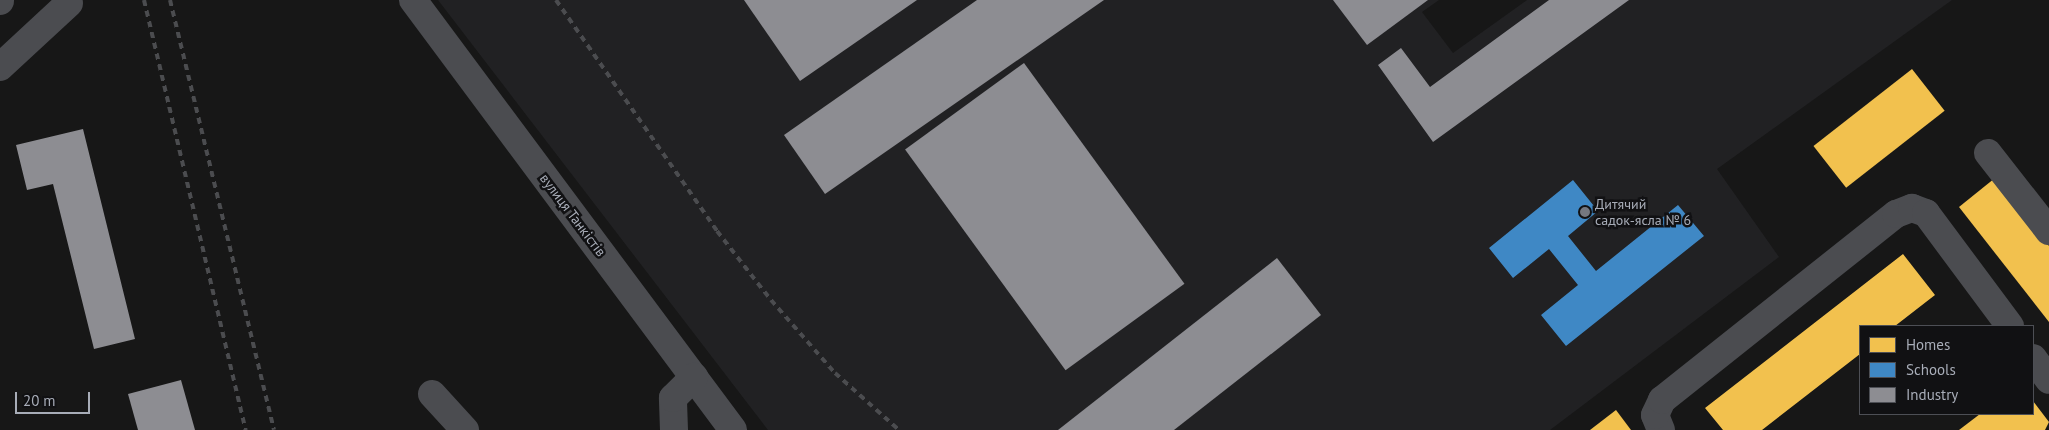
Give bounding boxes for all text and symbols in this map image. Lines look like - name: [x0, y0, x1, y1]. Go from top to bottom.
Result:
- street label: вулиця Танкістів: [536, 170, 610, 260]
- place label: Дитячий садок-ясла № 6: [1595, 196, 1691, 228]
- marker: Дитячий садок-ясла № 6: [1579, 206, 1591, 218]
- legend: [1859, 325, 2034, 415]
- text: Homes: [1906, 335, 1950, 354]
- text: Schools: [1906, 360, 1956, 379]
- scale bar: [18, 382, 92, 414]
- text: Industry: [1906, 385, 1958, 404]
- text: 20 m: [23, 391, 56, 410]

